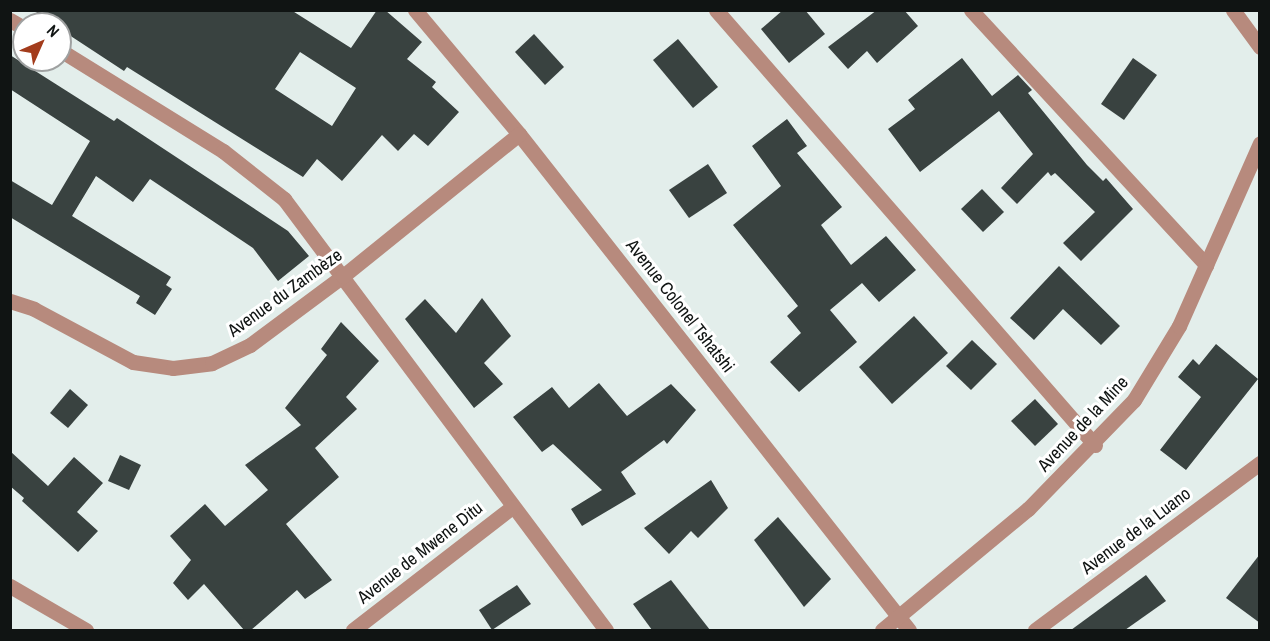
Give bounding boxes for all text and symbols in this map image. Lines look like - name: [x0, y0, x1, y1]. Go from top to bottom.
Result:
- north arrow: [12, 12, 72, 72]
- text: N: [42, 20, 64, 42]
- street label: Avenue Colonel Tshatshi: [621, 235, 739, 377]
- street label: Avenue du Zambèze: [224, 244, 346, 342]
- street label: Avenue de la Mine: [1033, 372, 1133, 476]
- street label: Avenue de la Luano: [1077, 483, 1195, 579]
- street label: Avenue de Mwene Ditu: [353, 497, 487, 609]

